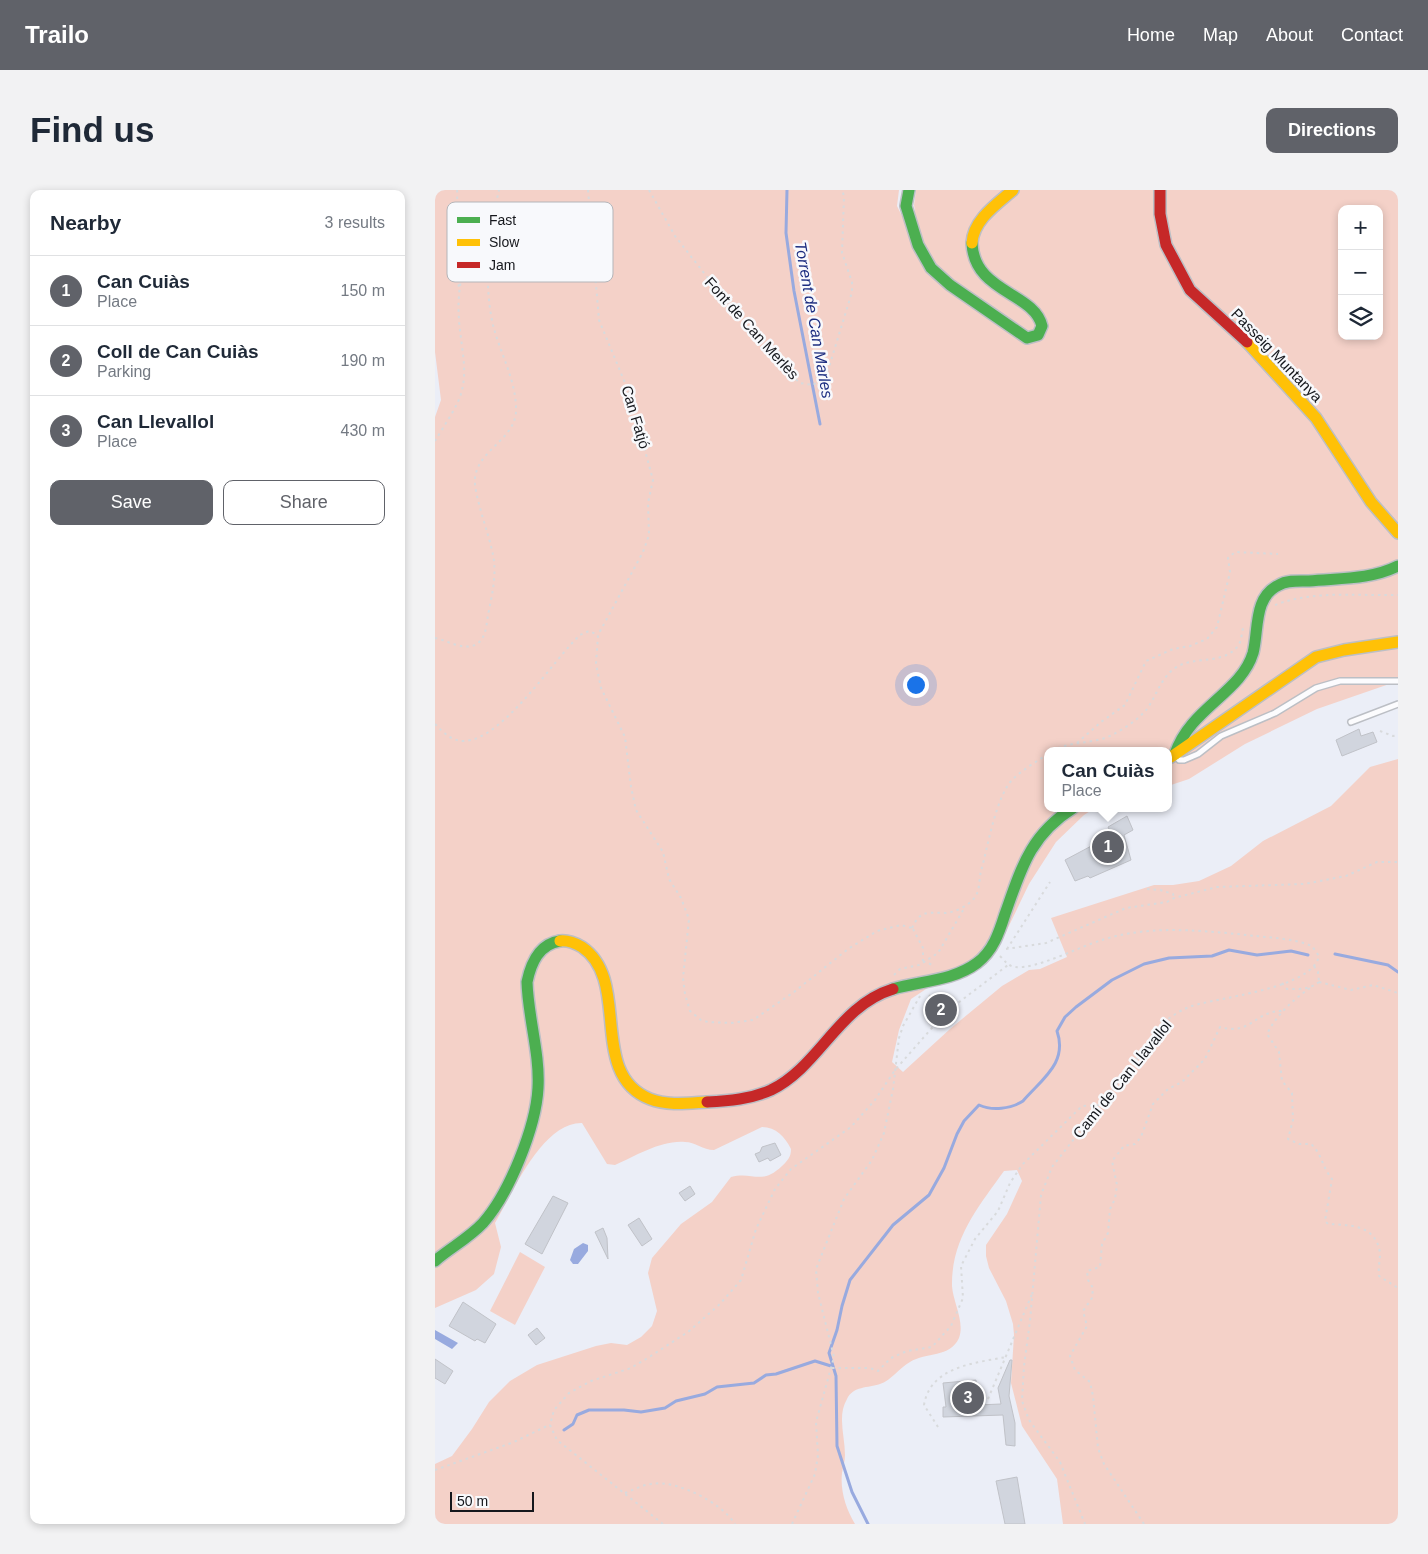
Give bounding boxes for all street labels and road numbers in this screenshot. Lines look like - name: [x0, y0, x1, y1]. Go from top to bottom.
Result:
- street label: Font de Can Merlès: [702, 273, 802, 383]
- street label: Passeig Muntanya: [1228, 305, 1326, 406]
- street label: Can Fatjó: [618, 383, 654, 451]
- street label: Camí de Can Llavallol: [1069, 1017, 1175, 1141]

